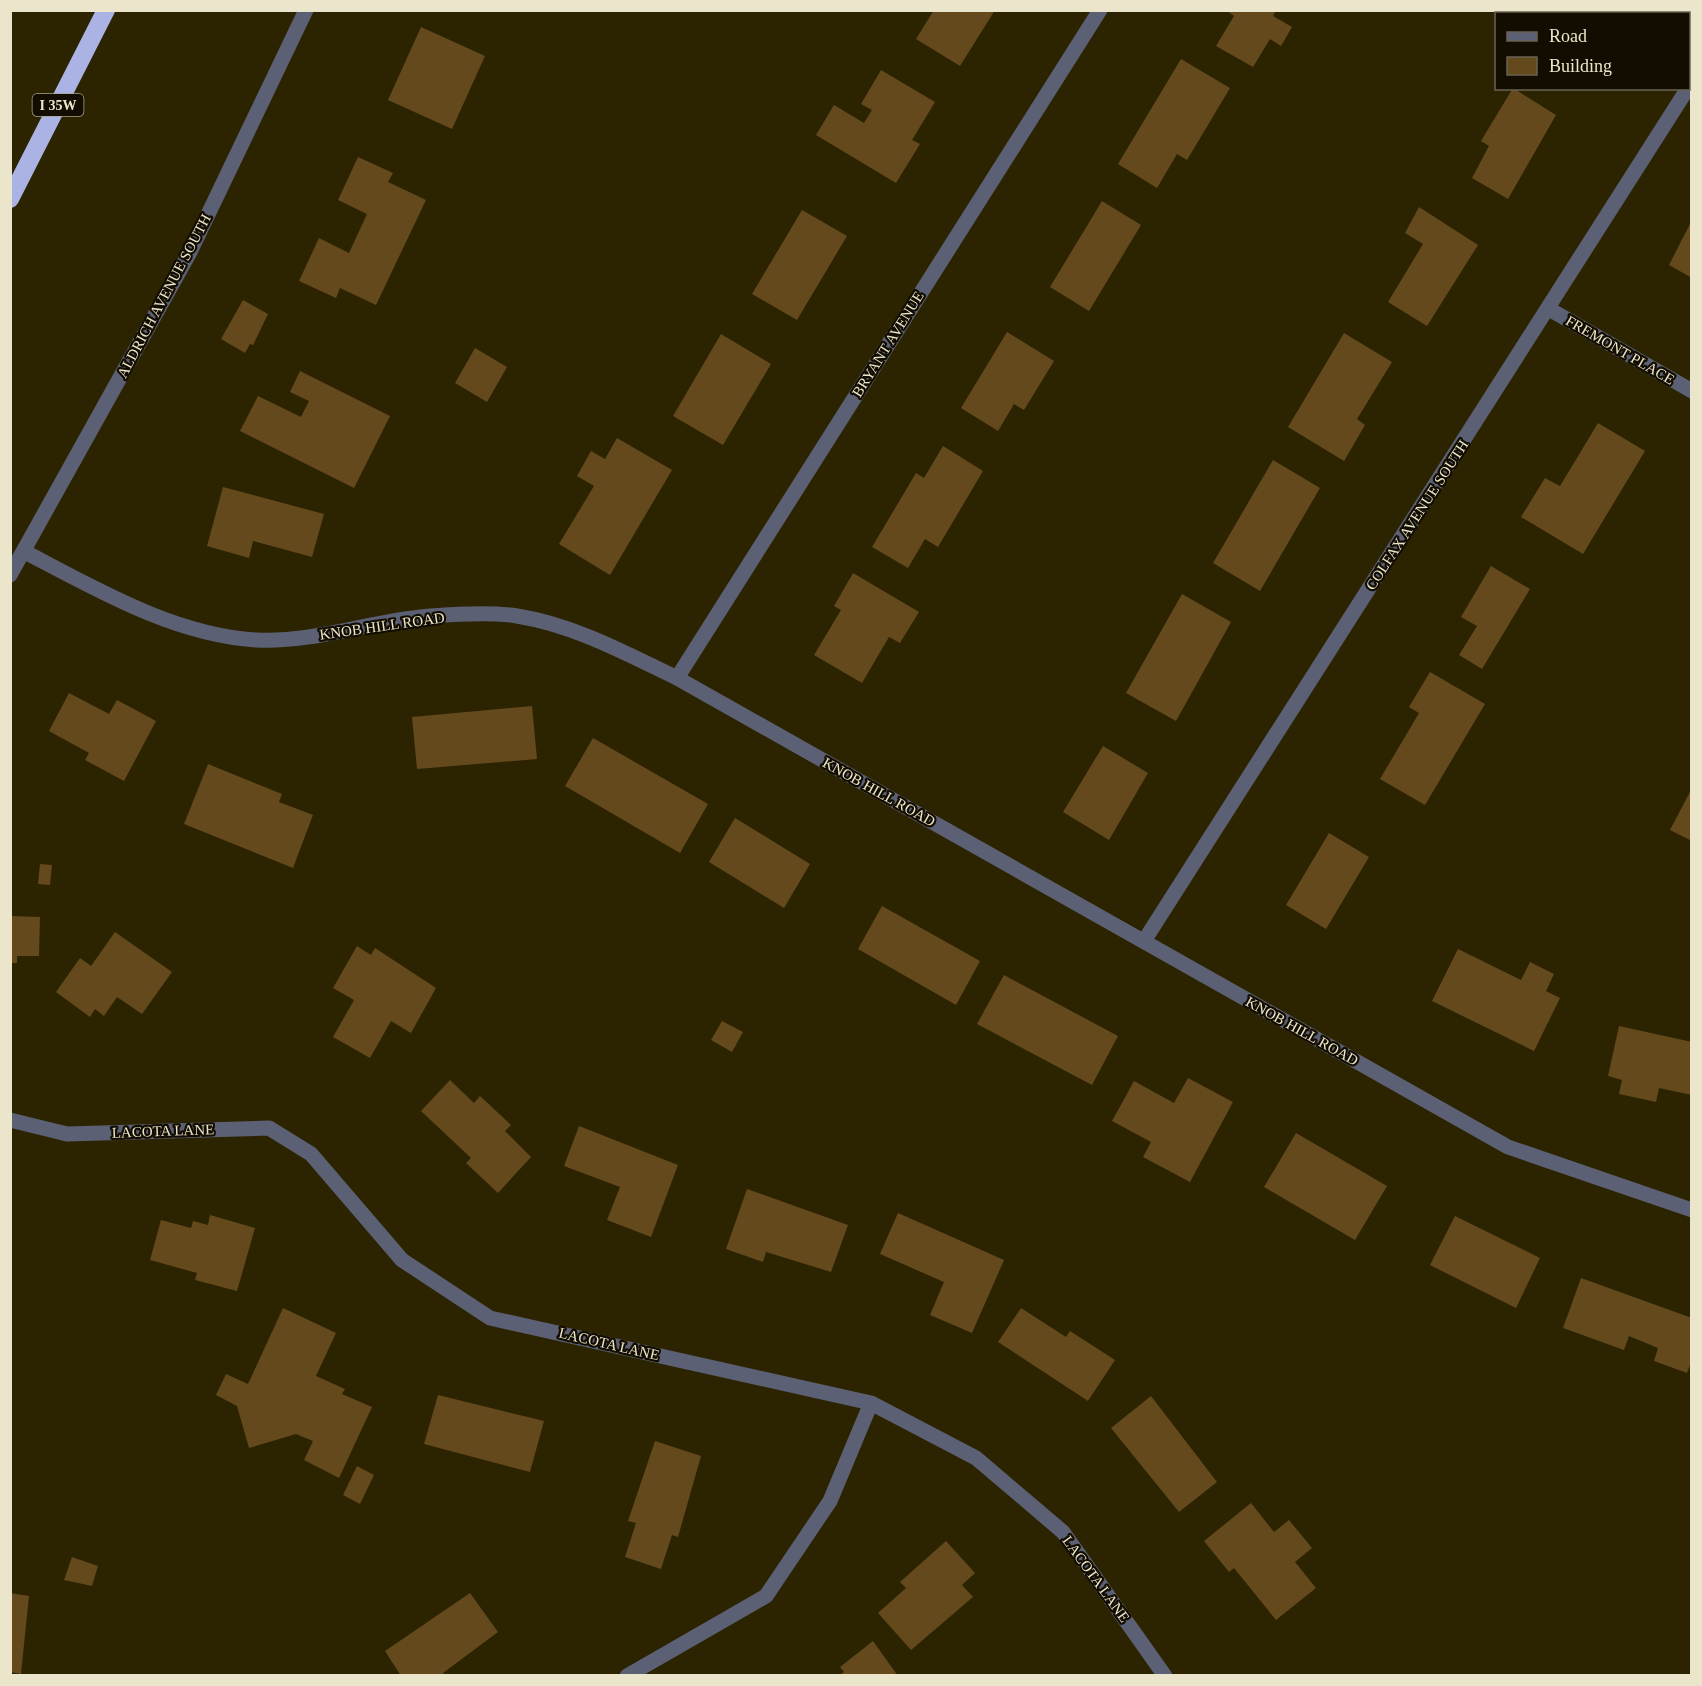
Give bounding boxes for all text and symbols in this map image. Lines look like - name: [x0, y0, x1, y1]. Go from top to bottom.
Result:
- legend: [1495, 12, 1690, 90]
- text: Road: [1549, 26, 1587, 46]
- text: Building: [1549, 56, 1612, 76]
- road number: I 35W: [32, 94, 84, 116]
- street label: ALDRICH AVENUE SOUTH: [114, 211, 214, 381]
- street label: BRYANT AVENUE: [849, 288, 927, 400]
- street label: FREMONT PLACE: [1563, 312, 1677, 388]
- street label: COLFAX AVENUE SOUTH: [1363, 437, 1472, 593]
- street label: KNOB HILL ROAD: [318, 609, 446, 643]
- street label: KNOB HILL ROAD: [820, 754, 938, 830]
- street label: KNOB HILL ROAD: [1243, 993, 1361, 1069]
- street label: LACOTA LANE: [111, 1121, 215, 1141]
- street label: LACOTA LANE: [557, 1325, 661, 1363]
- street label: LACOTA LANE: [1059, 1533, 1133, 1625]

